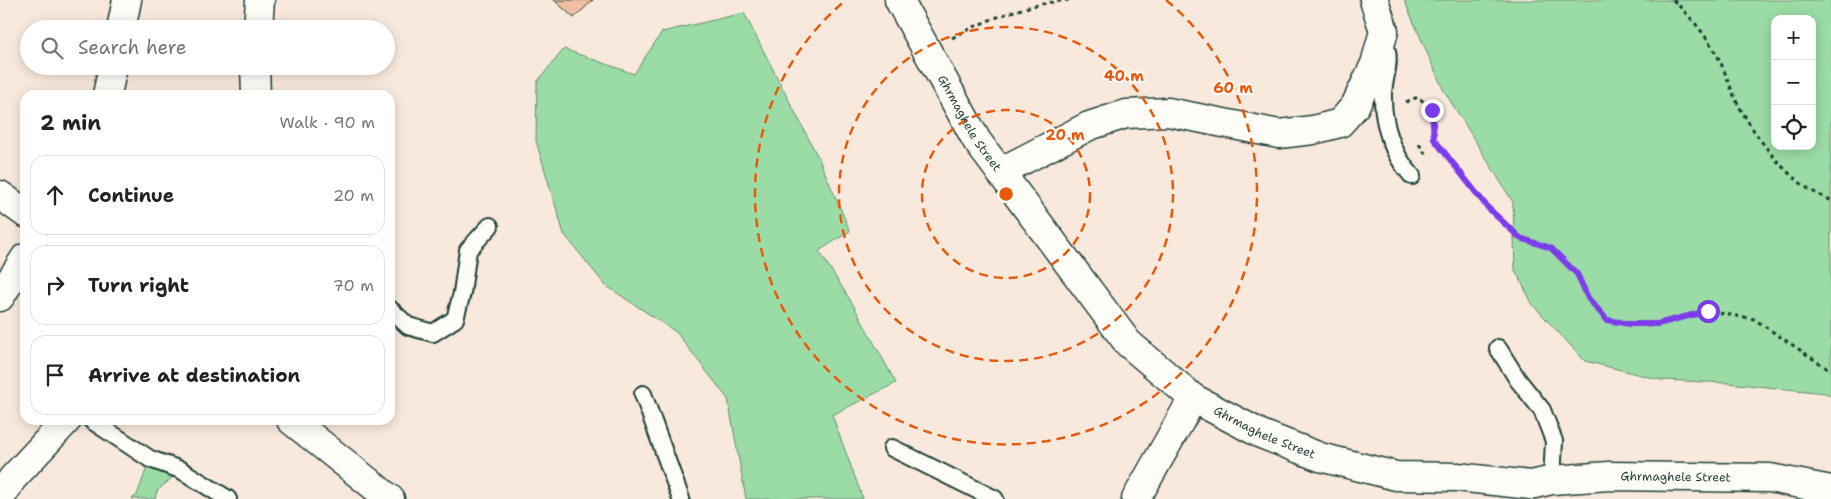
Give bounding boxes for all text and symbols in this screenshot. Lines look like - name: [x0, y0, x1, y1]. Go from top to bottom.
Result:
- map controls: [1771, 15, 1816, 150]
- button: +: [1771, 15, 1816, 60]
- search box: [20, 20, 395, 75]
- icon: search: [38, 34, 66, 62]
- text: Search here: [78, 35, 187, 60]
- button: −: [1771, 60, 1816, 105]
- text: 40 m: [1104, 66, 1144, 86]
- street label: Ghrmaghele Street: [934, 72, 1005, 175]
- text: 60 m: [1213, 78, 1253, 98]
- route end: [1421, 99, 1444, 122]
- button: locate: [1771, 105, 1816, 150]
- text: 2 min: [40, 109, 101, 137]
- text: Walk · 90 m: [280, 112, 375, 133]
- text: 20 m: [1045, 125, 1085, 145]
- icon: ahead: [41, 181, 69, 209]
- text: Continue: [88, 183, 174, 208]
- text: 20 m: [333, 185, 374, 206]
- centre of rings: [997, 185, 1015, 203]
- icon: right: [41, 271, 69, 299]
- text: Turn right: [88, 273, 189, 298]
- text: 70 m: [333, 275, 374, 296]
- route start: [1697, 300, 1720, 323]
- icon: arrive: [41, 361, 69, 389]
- text: Arrive at destination: [88, 363, 300, 388]
- street label: Ghrmaghele Street: [1211, 402, 1318, 462]
- street label: Ghrmaghele Street: [1620, 468, 1731, 486]

